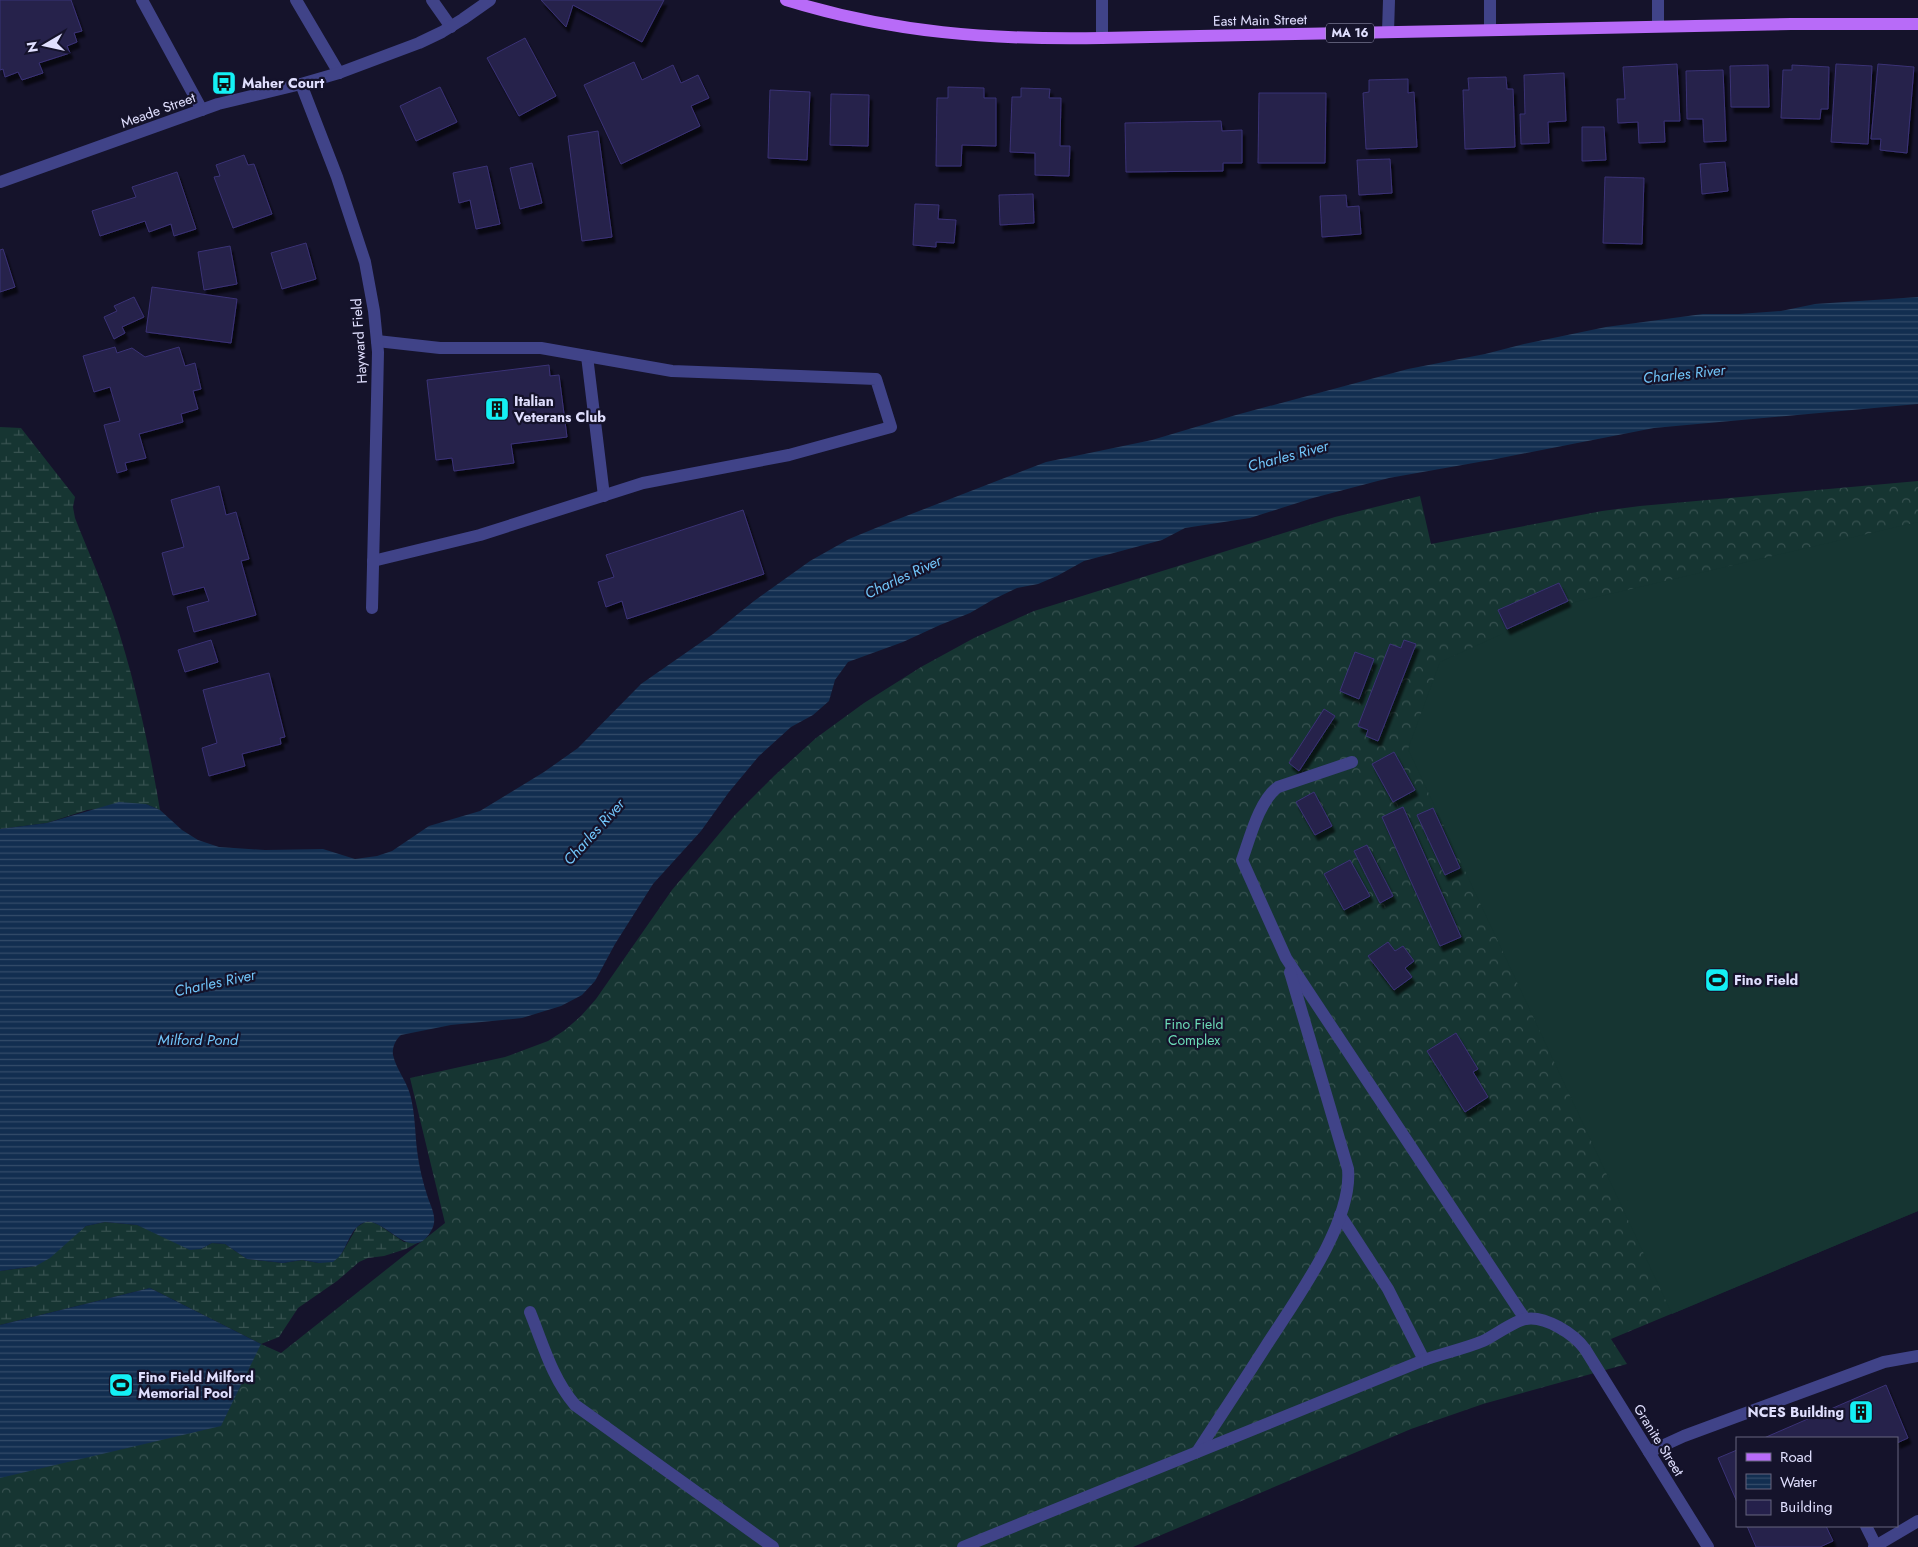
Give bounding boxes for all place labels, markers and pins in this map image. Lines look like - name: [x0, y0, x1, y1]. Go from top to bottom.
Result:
- bus stop icon: Maher Court: [211, 70, 237, 96]
- place label: Maher Court: [242, 73, 325, 93]
- place label: Italian Veterans Club: [513, 391, 606, 427]
- building icon: Italian Veterans Club: [484, 396, 510, 422]
- sports icon: Fino Field: [1704, 967, 1730, 993]
- place label: Fino Field: [1734, 970, 1798, 990]
- place label: Fino Field Milford Memorial Pool: [138, 1367, 254, 1403]
- sports icon: Fino Field Milford Memorial Pool: [108, 1372, 134, 1398]
- building icon: NCES Building: [1848, 1399, 1874, 1425]
- place label: NCES Building: [1748, 1402, 1844, 1422]

